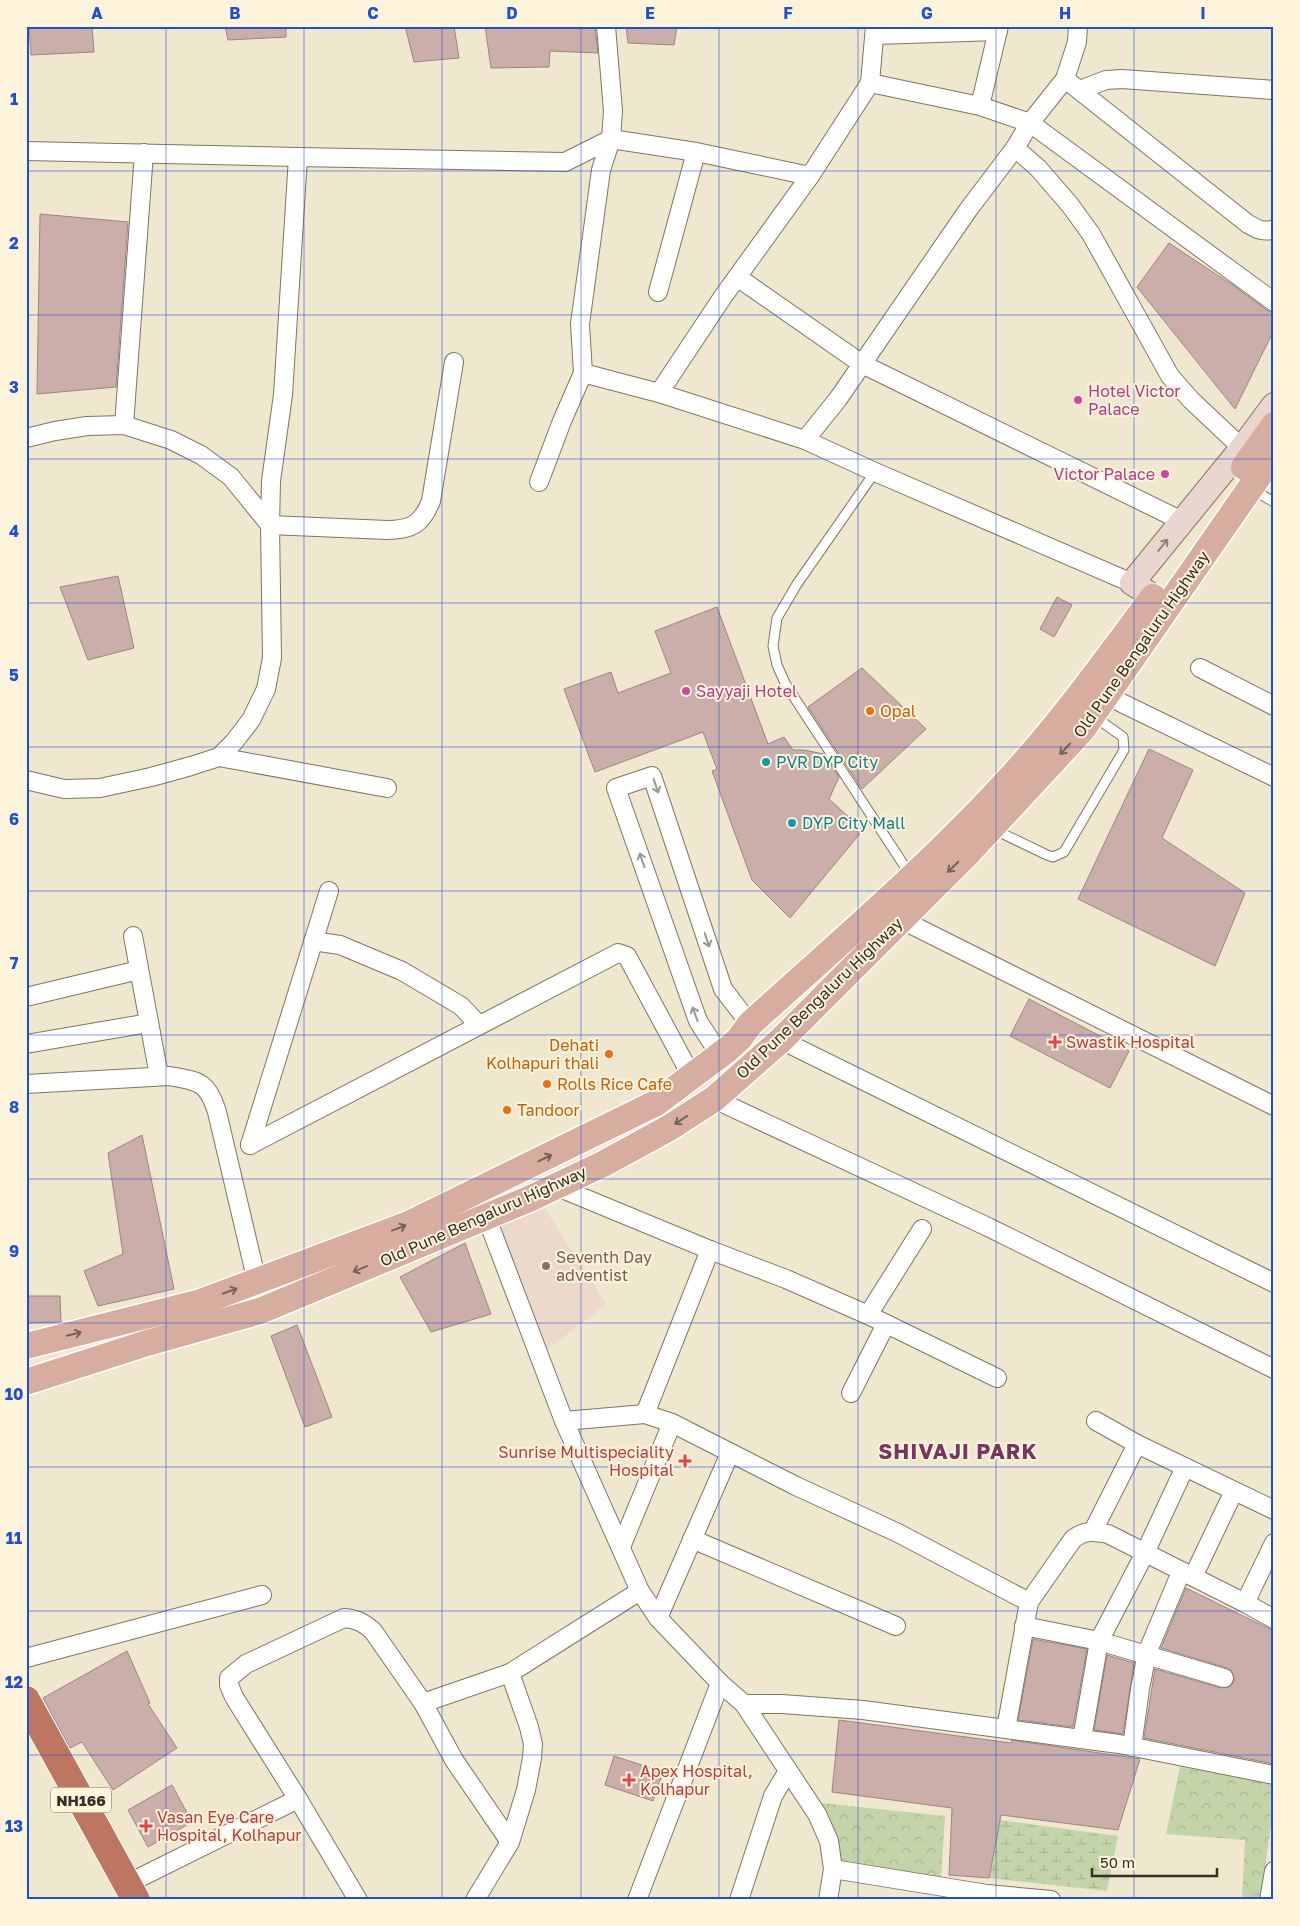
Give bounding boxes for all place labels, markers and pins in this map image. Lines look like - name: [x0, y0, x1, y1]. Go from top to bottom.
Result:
- place label: Hotel Victor Palace: [1088, 381, 1181, 419]
- marker: Hotel Victor Palace: [1072, 394, 1084, 406]
- place label: Victor Palace: [1054, 464, 1155, 484]
- marker: Victor Palace: [1159, 468, 1171, 480]
- place label: Sayyaji Hotel: [696, 681, 797, 701]
- marker: Sayyaji Hotel: [680, 685, 692, 697]
- place label: Opal: [880, 701, 916, 721]
- marker: Opal: [864, 705, 876, 717]
- place label: PVR DYP City: [776, 752, 878, 772]
- marker: PVR DYP City: [760, 756, 772, 768]
- place label: DYP City Mall: [802, 813, 905, 833]
- marker: DYP City Mall: [786, 817, 798, 829]
- place label: Swastik Hospital: [1066, 1032, 1195, 1052]
- place label: Dehati Kolhapuri thali: [486, 1035, 599, 1073]
- marker: Swastik Hospital: [1048, 1035, 1062, 1049]
- marker: Dehati Kolhapuri thali: [603, 1048, 615, 1060]
- place label: Rolls Rice Cafe: [557, 1074, 672, 1094]
- marker: Rolls Rice Cafe: [541, 1078, 553, 1090]
- place label: Tandoor: [517, 1100, 580, 1120]
- marker: Tandoor: [501, 1104, 513, 1116]
- place label: Seventh Day adventist: [556, 1247, 652, 1285]
- marker: Seventh Day adventist: [540, 1260, 552, 1272]
- place label: Sunrise Multispeciality Hospital: [498, 1442, 674, 1480]
- marker: Sunrise Multispeciality Hospital: [678, 1454, 692, 1468]
- place label: Apex Hospital, Kolhapur: [640, 1761, 753, 1799]
- marker: Apex Hospital, Kolhapur: [622, 1773, 636, 1787]
- place label: Vasan Eye Care Hospital, Kolhapur: [157, 1807, 302, 1845]
- marker: Vasan Eye Care Hospital, Kolhapur: [139, 1819, 153, 1833]

